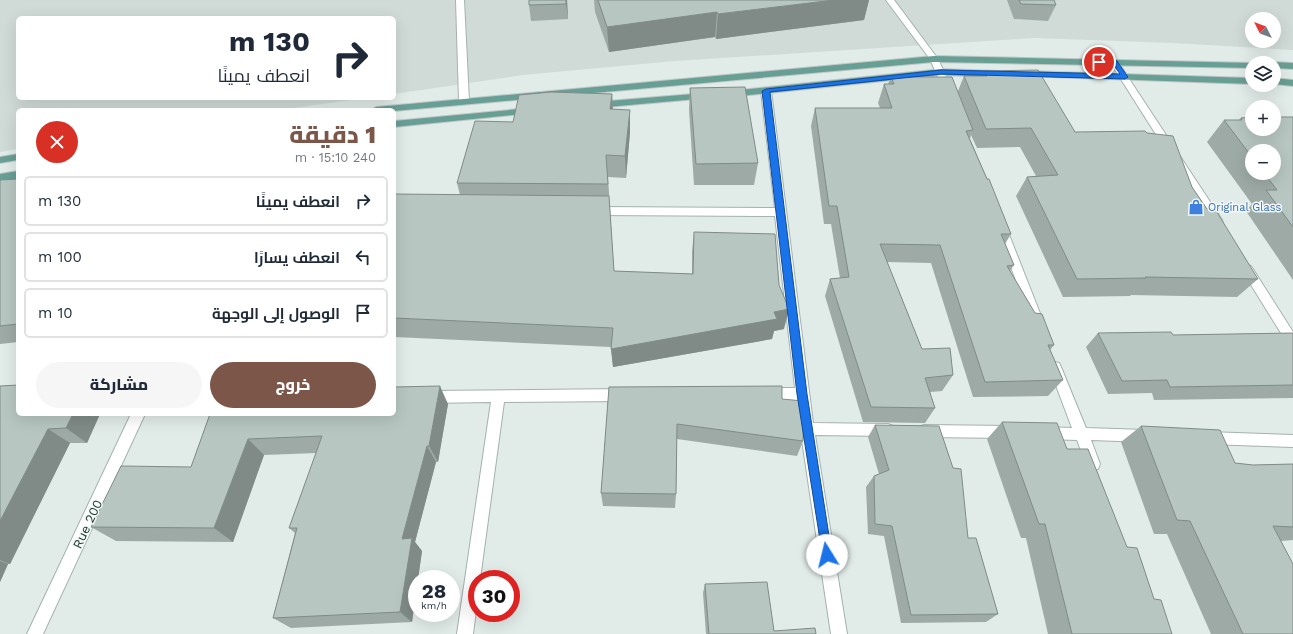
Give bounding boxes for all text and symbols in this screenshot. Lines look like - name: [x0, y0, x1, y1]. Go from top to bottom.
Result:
- north arrow: [1245, 12, 1281, 48]
- map controls: [1245, 12, 1281, 180]
- text: 130 m: [229, 25, 310, 58]
- icon: right: [324, 32, 376, 84]
- pin: [1082, 45, 1116, 79]
- icon: arrive: [1088, 51, 1110, 73]
- button: layers: [1245, 56, 1281, 92]
- text: انعطف يمينًا: [217, 65, 310, 86]
- button: +: [1245, 100, 1281, 136]
- button: close: [36, 121, 78, 163]
- text: 1 دقيقة: [289, 121, 376, 149]
- button: −: [1245, 144, 1281, 180]
- text: 240 m · 15:10: [295, 150, 376, 165]
- icon: right: [352, 190, 374, 212]
- text: 130 m: [38, 192, 81, 210]
- text: انعطف يمينًا: [256, 193, 340, 211]
- shop icon: Original Glass: [1187, 198, 1205, 216]
- place label: Original Glass: [1208, 201, 1281, 214]
- icon: left: [352, 246, 374, 268]
- text: 100 m: [38, 248, 82, 266]
- text: انعطف يسارًا: [254, 249, 340, 267]
- icon: arrive: [352, 302, 374, 324]
- text: 10 m: [38, 304, 73, 322]
- text: الوصول إلى الوجهة: [212, 305, 340, 323]
- button: مشاركة: [36, 362, 202, 408]
- button: خروج: [210, 362, 376, 408]
- street label: Rue 200: [70, 497, 105, 551]
- position arrow: [806, 534, 848, 576]
- speed limit sign: 30: [468, 570, 520, 622]
- text: 28: [422, 579, 446, 603]
- text: km/h: [421, 600, 447, 611]

